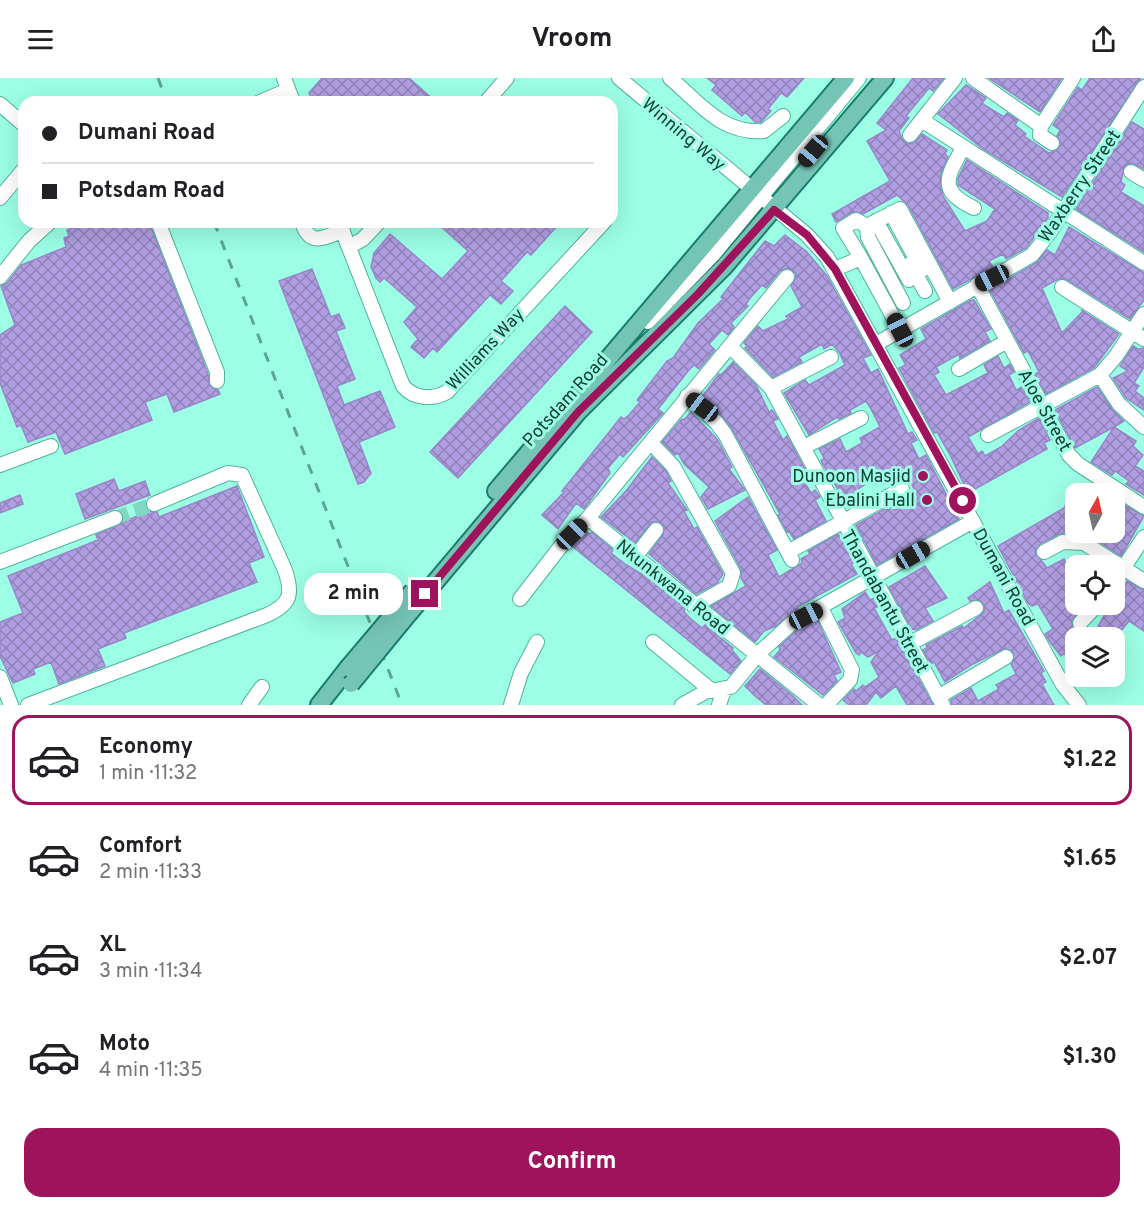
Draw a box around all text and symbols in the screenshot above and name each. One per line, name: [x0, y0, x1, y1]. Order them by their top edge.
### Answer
text: Vroom: [531, 22, 613, 56]
icon: menu: [24, 23, 57, 56]
icon: share: [1087, 23, 1120, 56]
street label: Winning Way: [636, 93, 730, 177]
text: Dumani Road: [78, 120, 215, 147]
street label: Waxberry Street: [1034, 126, 1127, 248]
car: [795, 131, 831, 171]
text: Potsdam Road: [78, 178, 225, 205]
car: [972, 262, 1012, 294]
street label: Williams Way: [442, 304, 530, 396]
car: [884, 310, 916, 350]
street label: Potsdam Road: [518, 350, 614, 452]
street label: Aloe Street: [1012, 365, 1076, 456]
car: [682, 389, 722, 425]
place label: Dunoon Masjid: [792, 466, 911, 489]
marker: Dunoon Masjid: [916, 469, 930, 483]
north arrow: [1065, 483, 1125, 543]
map controls: [1065, 483, 1125, 687]
route start: [949, 487, 976, 514]
place label: Ebalini Hall: [825, 490, 915, 513]
marker: Ebalini Hall: [920, 493, 934, 507]
car: [553, 515, 591, 553]
street label: Dumani Road: [966, 525, 1039, 631]
street label: Thandabantu Street: [835, 526, 933, 678]
street label: Nkunkwana Road: [611, 535, 734, 641]
car: [893, 538, 933, 572]
button: locate: [1065, 555, 1125, 615]
callout: 2 min: [305, 573, 404, 615]
route end: [411, 580, 438, 607]
text: 2 min: [327, 581, 380, 607]
car: [786, 600, 826, 632]
button: layers: [1065, 627, 1125, 687]
icon: car: [27, 733, 81, 787]
text: Economy: [99, 734, 193, 761]
text: $1.22: [1063, 747, 1117, 774]
text: 1 min · 11:32: [99, 761, 197, 787]
icon: car: [27, 832, 81, 886]
text: Comfort: [99, 833, 182, 860]
text: $1.65: [1063, 846, 1117, 873]
text: 2 min · 11:33: [99, 860, 202, 886]
icon: car: [27, 931, 81, 985]
text: XL: [99, 932, 126, 959]
text: $2.07: [1059, 945, 1117, 972]
text: 3 min · 11:34: [99, 959, 202, 985]
icon: car: [27, 1030, 81, 1084]
text: Moto: [99, 1031, 150, 1058]
text: $1.30: [1062, 1044, 1117, 1071]
text: 4 min · 11:35: [99, 1058, 203, 1084]
button: Confirm: [24, 1128, 1120, 1197]

